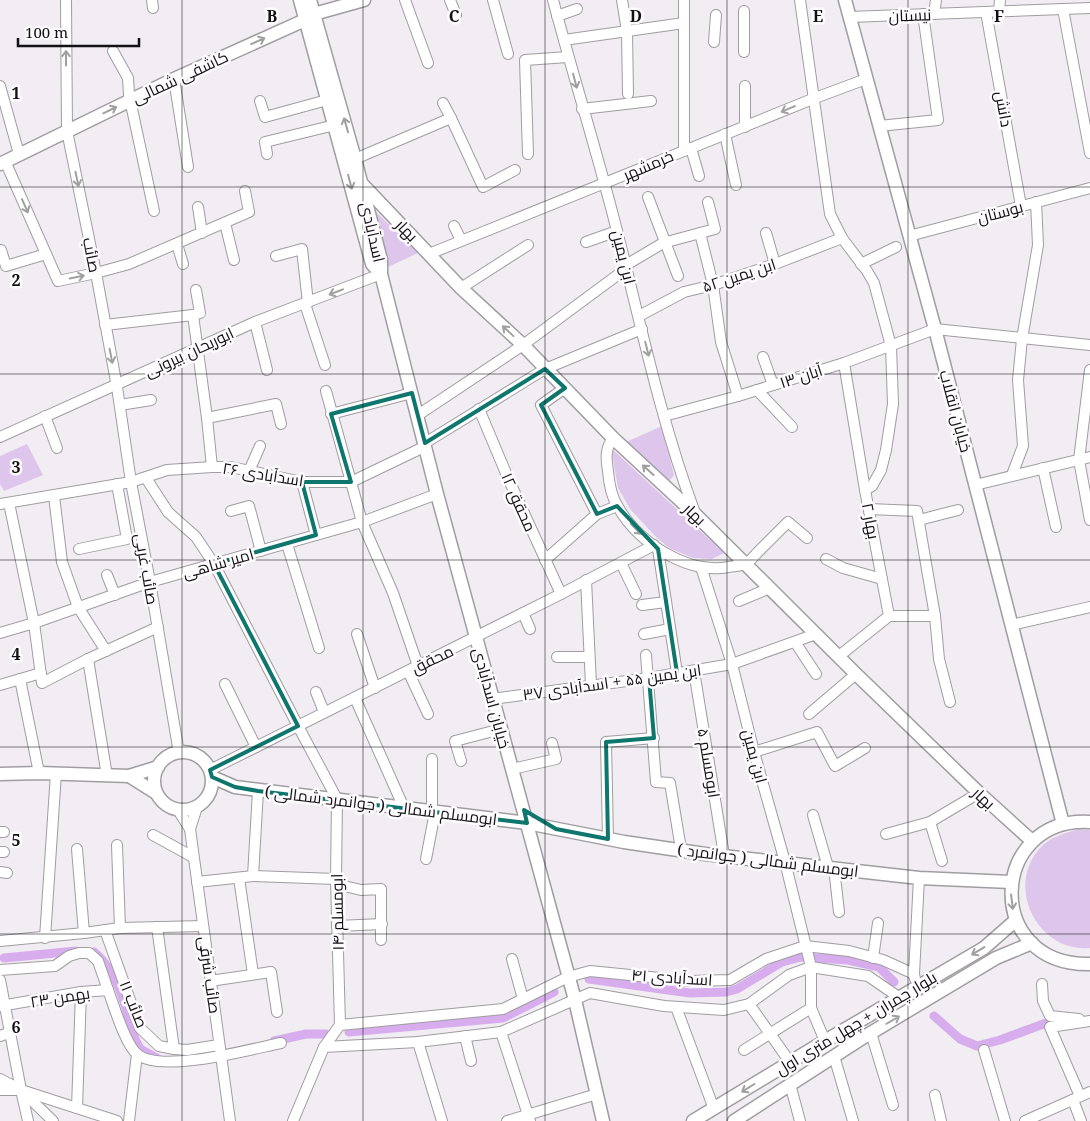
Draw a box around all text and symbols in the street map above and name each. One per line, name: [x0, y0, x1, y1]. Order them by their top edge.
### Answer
street label: نیستان: [888, 3, 932, 27]
text: B: [267, 5, 278, 27]
text: C: [449, 5, 460, 27]
text: D: [630, 5, 642, 27]
text: E: [813, 5, 823, 27]
text: F: [994, 5, 1004, 27]
scale bar: [18, 15, 139, 47]
text: 100 m: [25, 22, 68, 42]
one-way arrow: [250, 36, 265, 46]
street label: کاشفی شمالی: [128, 45, 232, 109]
one-way arrow: [61, 51, 71, 67]
one-way arrow: [570, 73, 580, 89]
text: 1: [11, 82, 21, 104]
street label: دانش: [990, 89, 1018, 129]
one-way arrow: [103, 105, 118, 115]
one-way arrow: [781, 105, 796, 114]
one-way arrow: [340, 118, 350, 134]
street label: خرمشهر: [618, 145, 677, 186]
one-way arrow: [72, 170, 82, 186]
one-way arrow: [346, 173, 355, 189]
street label: بوستان: [975, 195, 1025, 229]
one-way arrow: [20, 198, 30, 213]
street label: اسدآبادی: [355, 200, 391, 264]
street label: بهار: [390, 213, 423, 246]
street label: ابن یمین: [607, 228, 641, 286]
street label: صائب: [78, 236, 106, 274]
street label: ابن یمین ۵۲: [699, 253, 779, 297]
text: 2: [11, 269, 21, 291]
one-way arrow: [69, 272, 85, 281]
one-way arrow: [329, 288, 344, 297]
street label: ابوریحان بیرونی: [141, 322, 237, 382]
one-way arrow: [501, 325, 514, 337]
one-way arrow: [643, 341, 652, 357]
one-way arrow: [106, 347, 116, 363]
street label: ۱۳ آبان: [777, 359, 826, 393]
street label: خیابان انقلاب: [934, 367, 978, 455]
text: 3: [11, 456, 21, 478]
street label: اسدآبادی ۲۶: [221, 457, 305, 491]
one-way arrow: [641, 464, 654, 476]
street label: محقق ۱۲: [496, 469, 542, 535]
street label: بهار: [678, 497, 711, 530]
street label: بهار ۲: [857, 501, 885, 541]
one-way arrow: [630, 523, 642, 535]
street label: صائب غربی: [130, 532, 164, 606]
street label: امیر شاهی: [180, 542, 256, 584]
street label: محقق: [407, 639, 457, 679]
text: 4: [11, 643, 21, 665]
street label: خیابان اسدآبادی: [468, 645, 516, 751]
street label: ابن یمین ۵۵ + اسدآبادی ۳۷: [521, 659, 703, 705]
street label: ابومسلم ۵: [692, 727, 725, 800]
street label: ابن یمین: [737, 727, 773, 785]
street label: ابومسلم شمالی ( جوانمرد شمالی ): [264, 780, 498, 831]
street label: بهار: [967, 781, 1000, 814]
text: 5: [11, 829, 21, 851]
street label: ابومسلم شمالی ( جوانمرد ): [676, 838, 860, 883]
street label: ابومسلم ۱۴: [325, 873, 350, 951]
one-way arrow: [1007, 893, 1017, 909]
street label: صائب شرقی: [194, 935, 226, 1015]
one-way arrow: [972, 947, 986, 957]
street label: اسدآبادی ۴۱: [631, 963, 713, 991]
street label: بلوار چمران + چهل متری اول: [771, 966, 941, 1081]
street label: صائب ۱۱: [115, 977, 153, 1031]
street label: بهمن ۲۳: [29, 981, 91, 1013]
one-way arrow: [886, 1015, 900, 1025]
text: 6: [11, 1016, 21, 1038]
one-way arrow: [742, 1083, 756, 1093]

